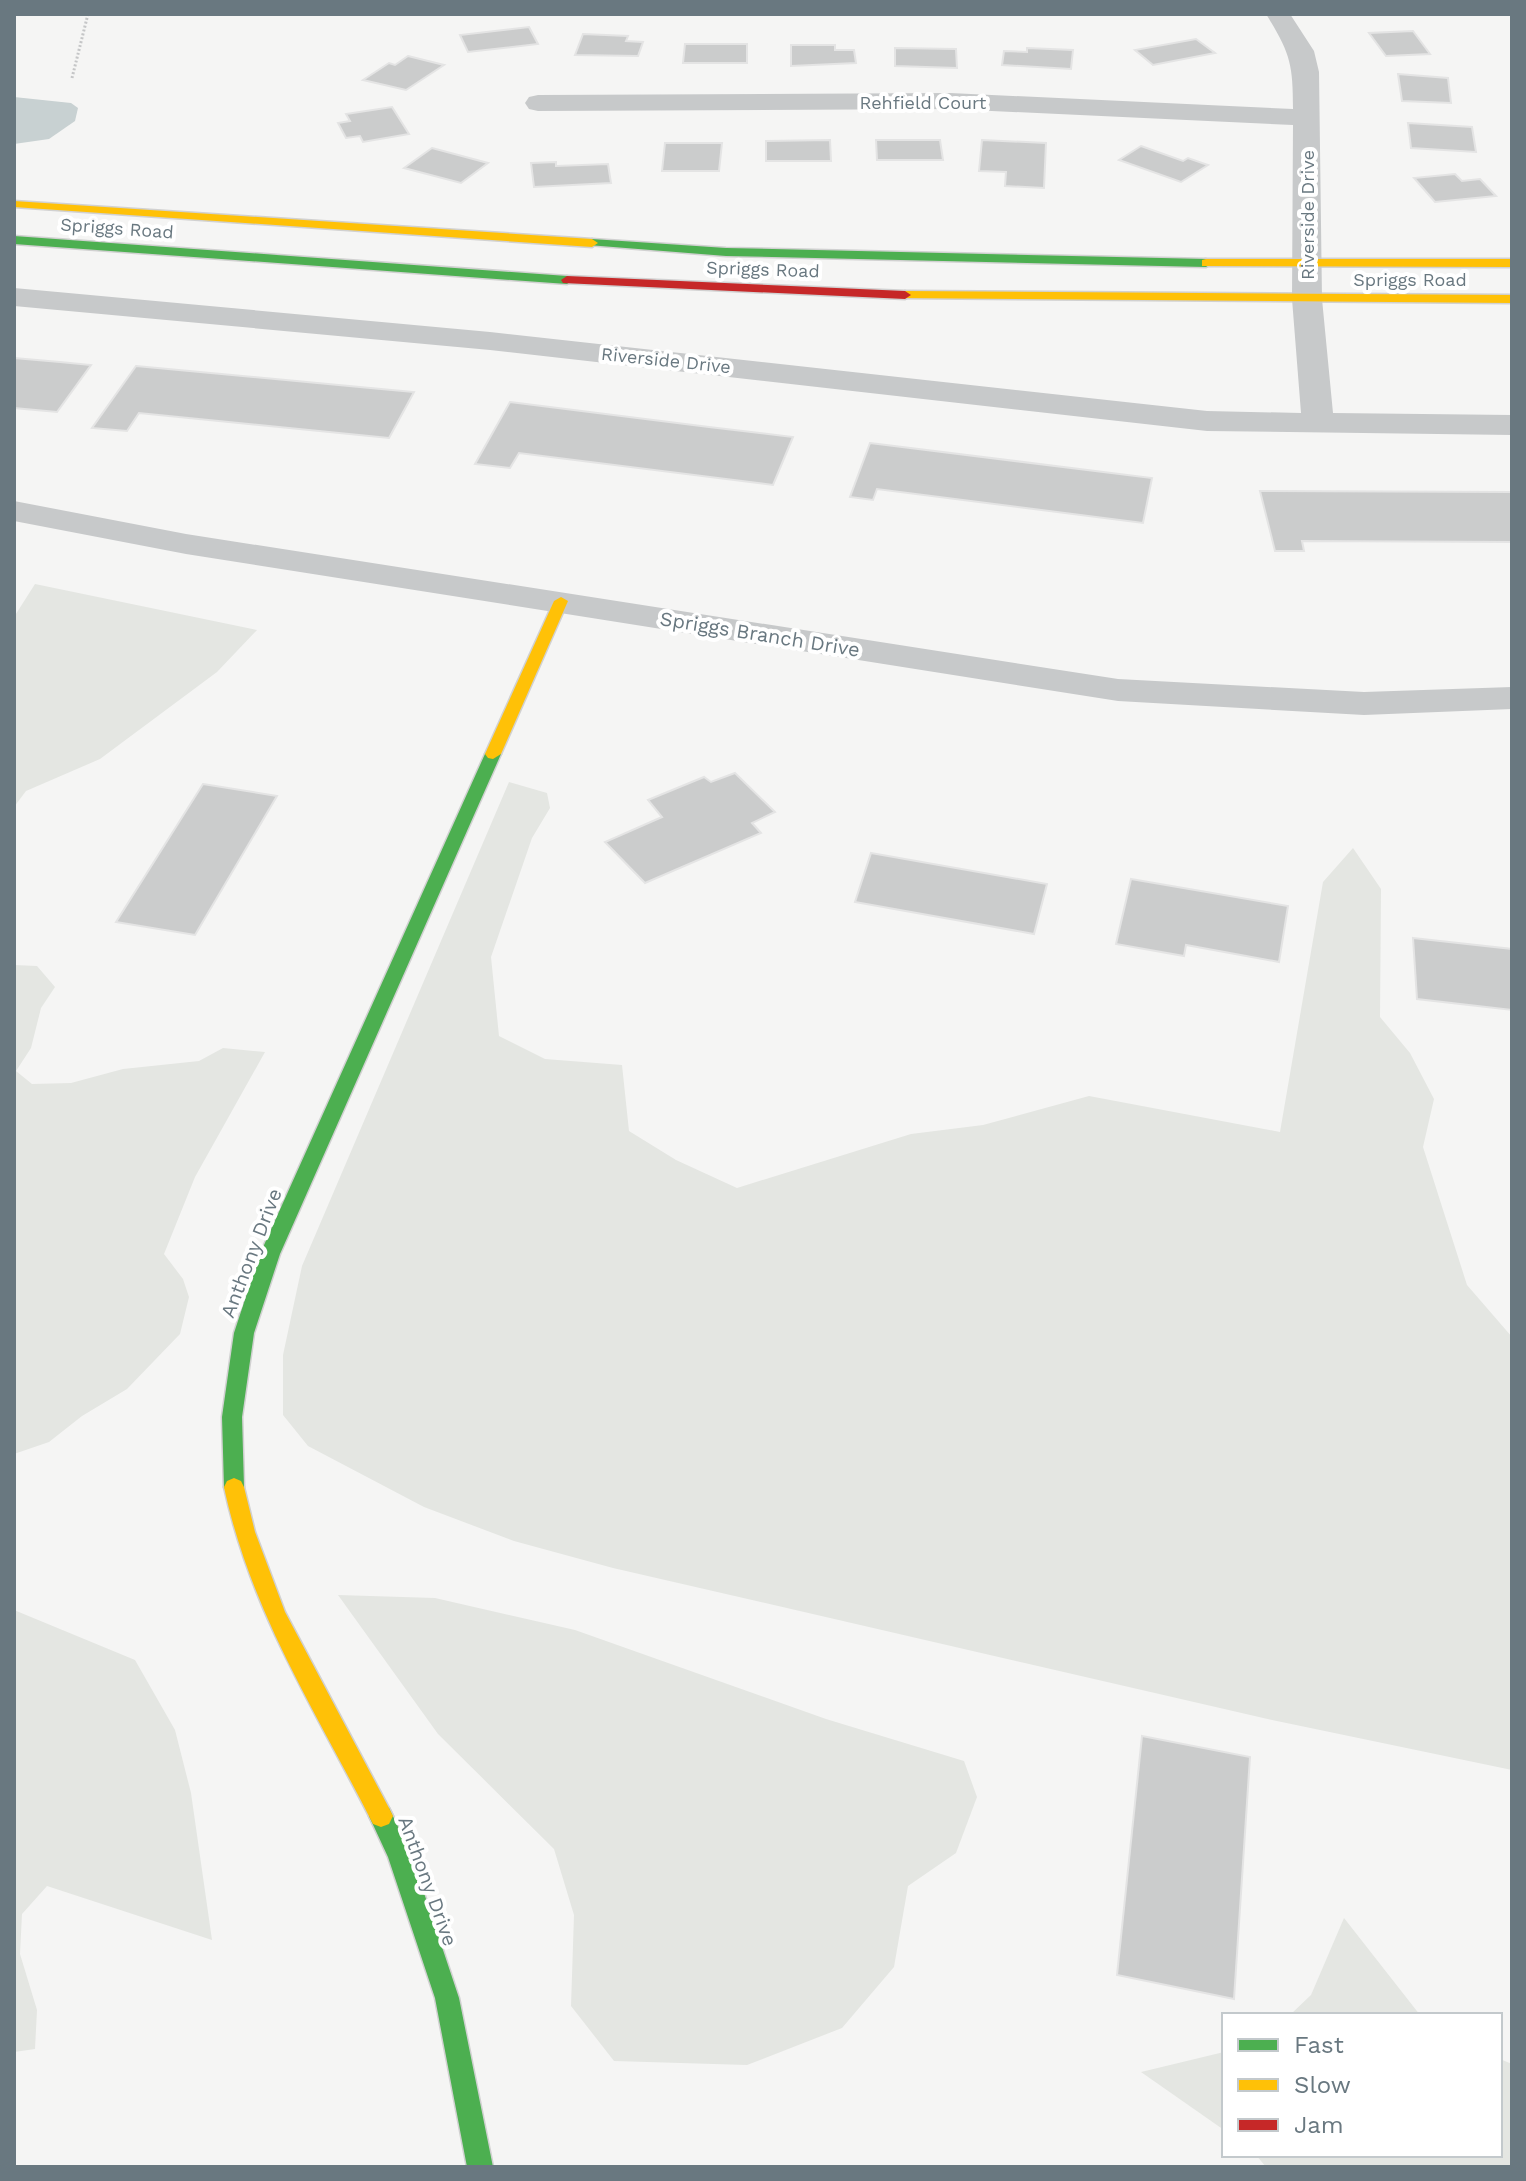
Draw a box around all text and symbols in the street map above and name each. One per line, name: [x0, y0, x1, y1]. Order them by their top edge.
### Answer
street label: Rehfield Court: [860, 92, 987, 113]
street label: Riverside Drive: [1297, 150, 1318, 280]
street label: Spriggs Road: [60, 214, 174, 242]
street label: Spriggs Road: [706, 257, 820, 281]
street label: Spriggs Road: [1353, 269, 1467, 290]
street label: Riverside Drive: [600, 343, 732, 377]
street label: Spriggs Branch Drive: [658, 606, 862, 662]
street label: Anthony Drive: [215, 1185, 287, 1321]
street label: Anthony Drive: [393, 1813, 463, 1949]
legend: [1222, 2013, 1502, 2157]
text: Fast: [1294, 2031, 1344, 2059]
text: Slow: [1294, 2071, 1351, 2099]
text: Jam: [1294, 2111, 1344, 2139]

